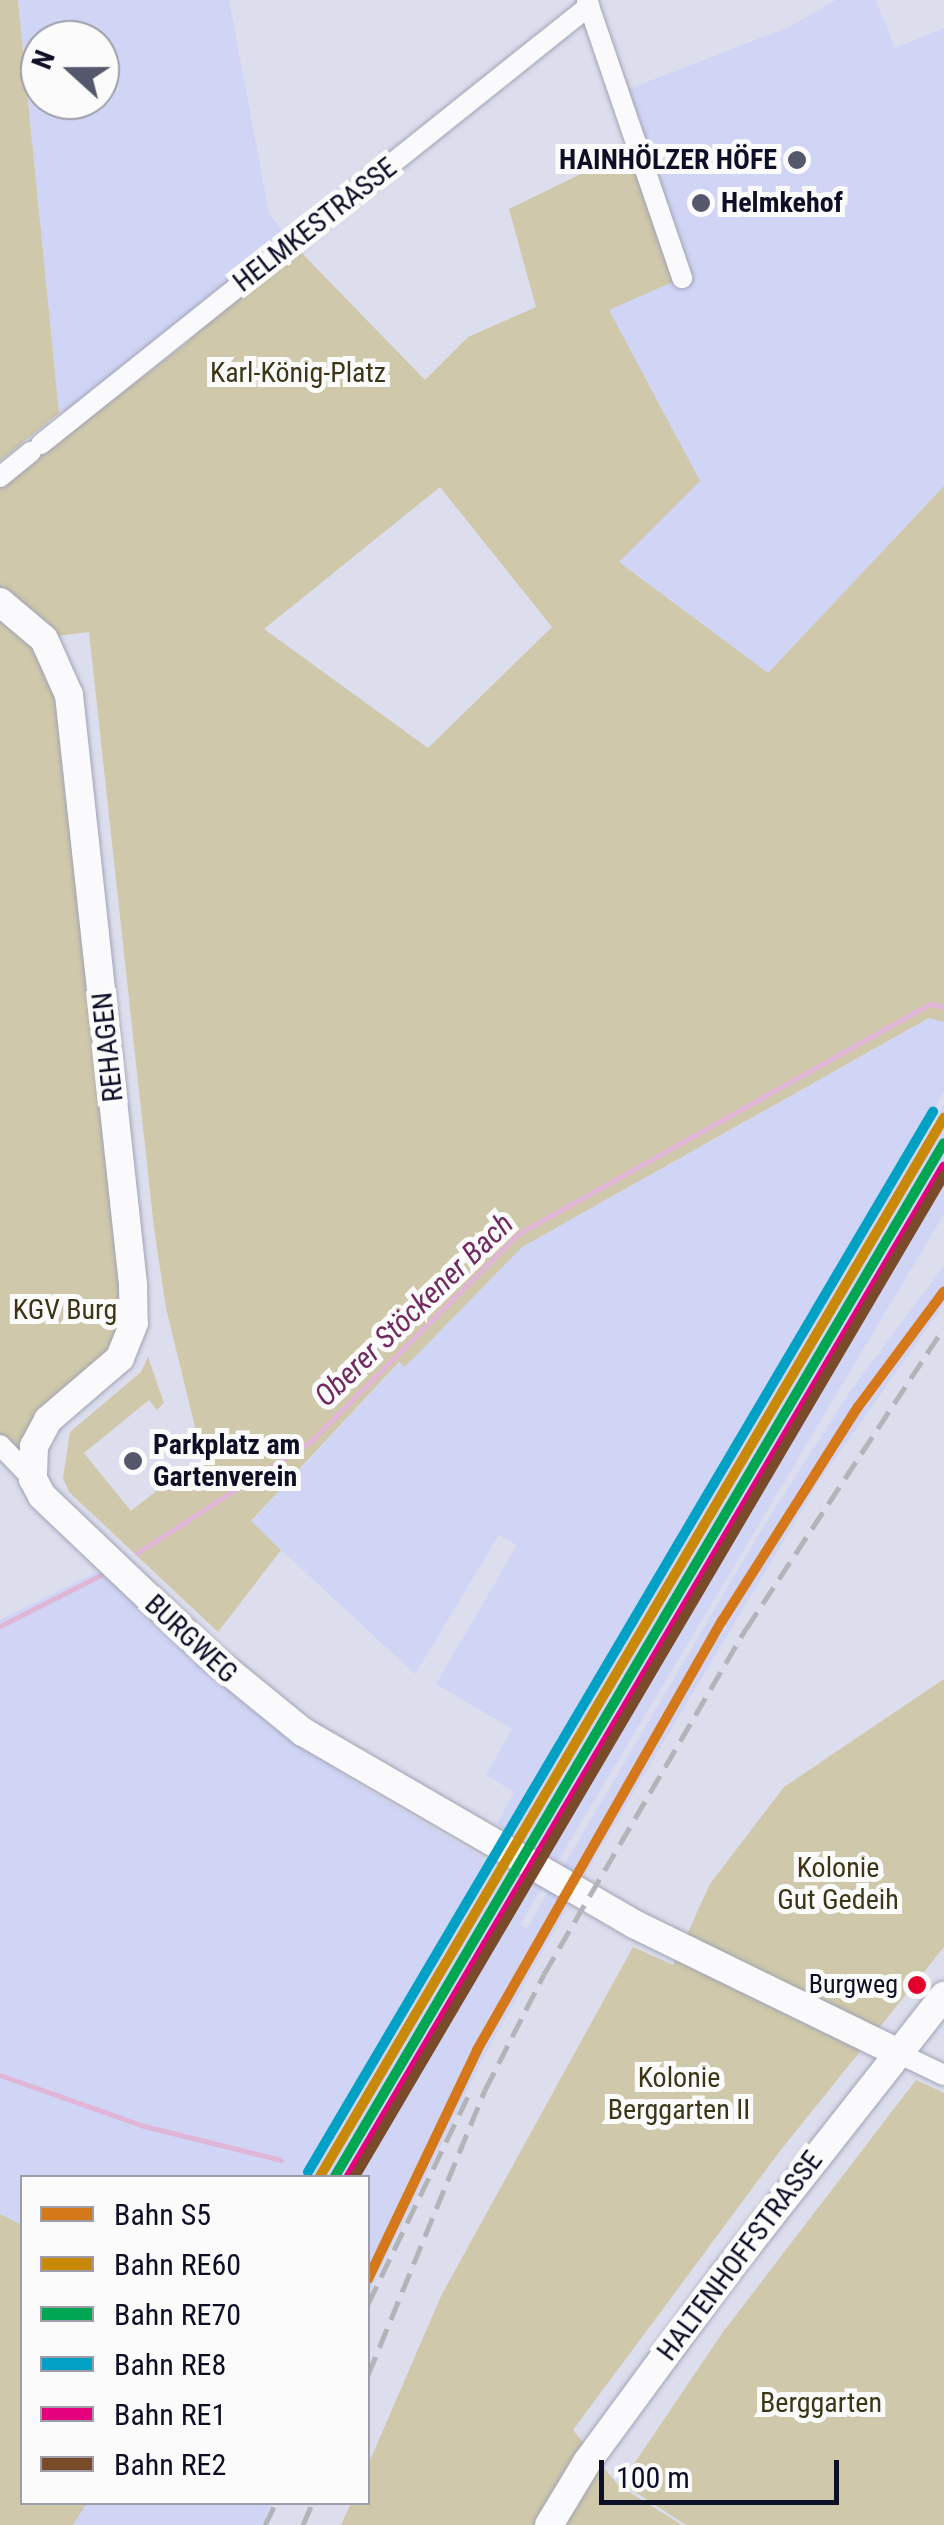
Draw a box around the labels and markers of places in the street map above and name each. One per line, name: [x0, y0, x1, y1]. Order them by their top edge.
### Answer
place label: HAINHÖLZER HÖFE: [559, 143, 777, 177]
marker: HAINHÖLZER HÖFE: [786, 149, 808, 171]
place label: Helmkehof: [721, 186, 843, 220]
marker: Helmkehof: [690, 192, 712, 214]
place label: Parkplatz am Gartenverein: [153, 1428, 300, 1494]
marker: Parkplatz am Gartenverein: [122, 1450, 144, 1472]
place label: Burgweg: [809, 1969, 898, 2001]
marker: Burgweg: [907, 1975, 927, 1995]

